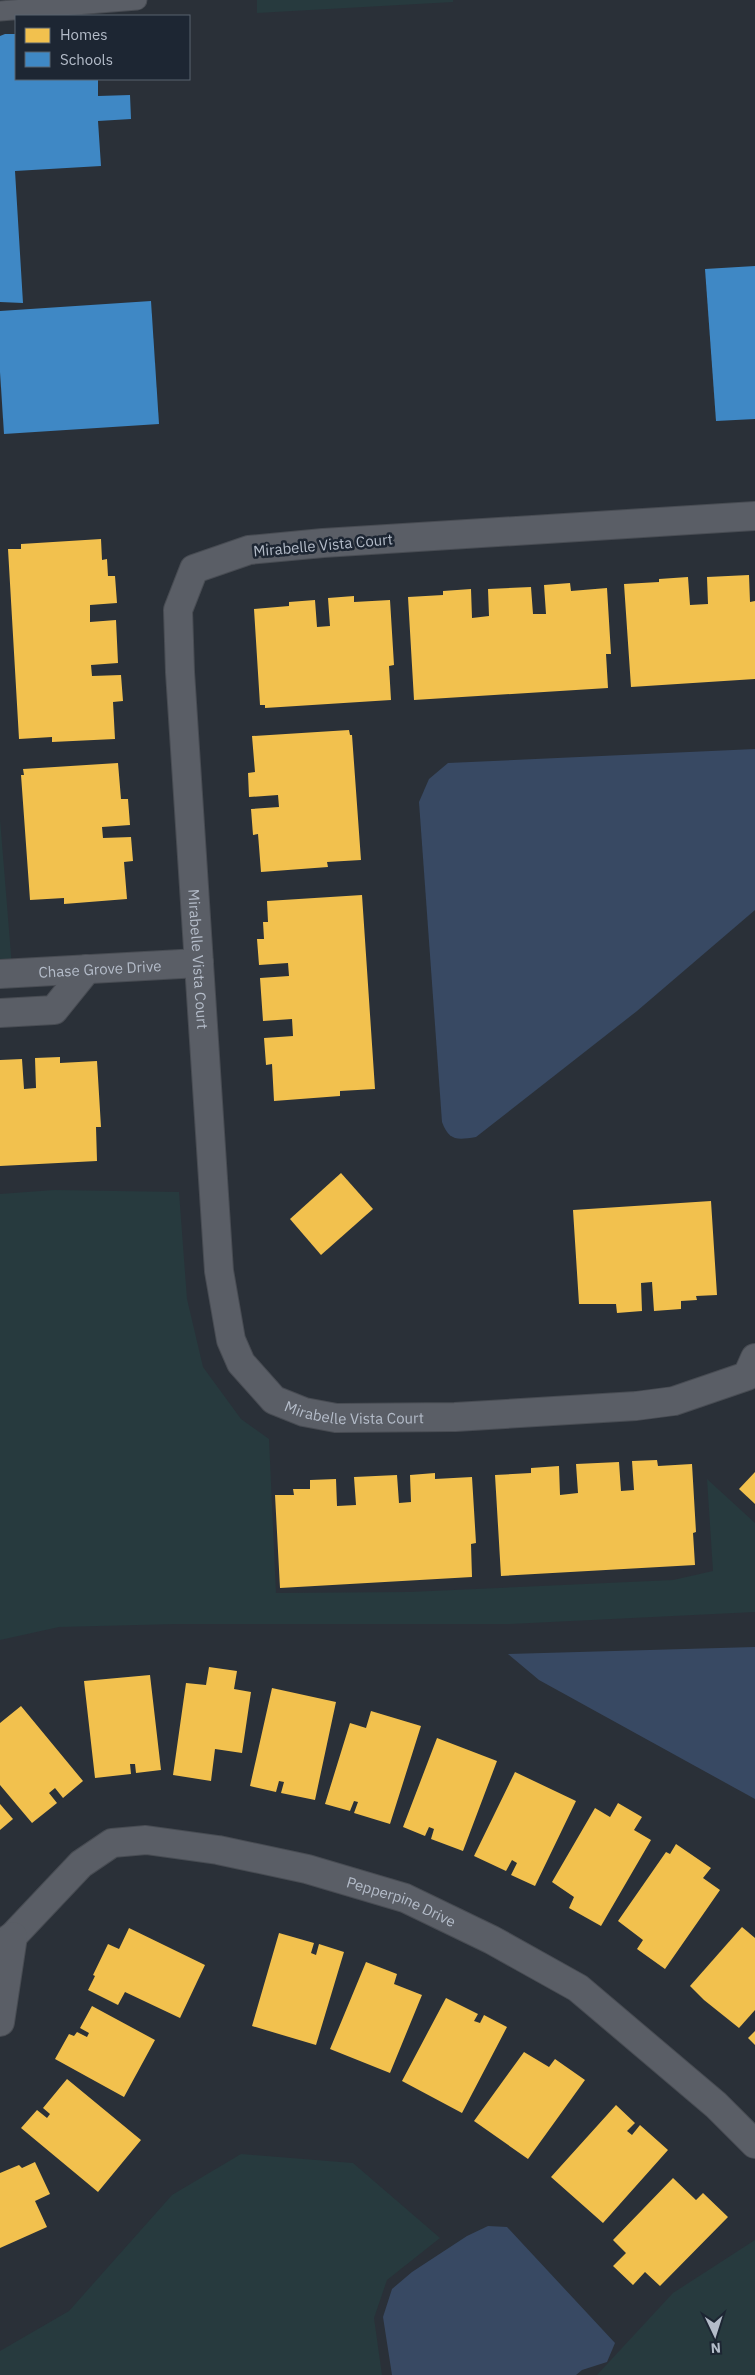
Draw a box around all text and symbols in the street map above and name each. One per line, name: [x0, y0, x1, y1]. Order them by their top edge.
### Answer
legend: [15, 15, 190, 80]
text: Homes: [60, 25, 108, 44]
text: Schools: [60, 50, 113, 69]
street label: Mirabelle Vista Court: [252, 529, 394, 561]
street label: Mirabelle Vista Court: [185, 888, 213, 1030]
street label: Chase Grove Drive: [38, 956, 162, 981]
street label: Mirabelle Vista Court: [282, 1396, 424, 1428]
street label: Pepperpine Drive: [345, 1872, 459, 1931]
north arrow: [690, 2310, 740, 2360]
text: N: [710, 2339, 722, 2357]

